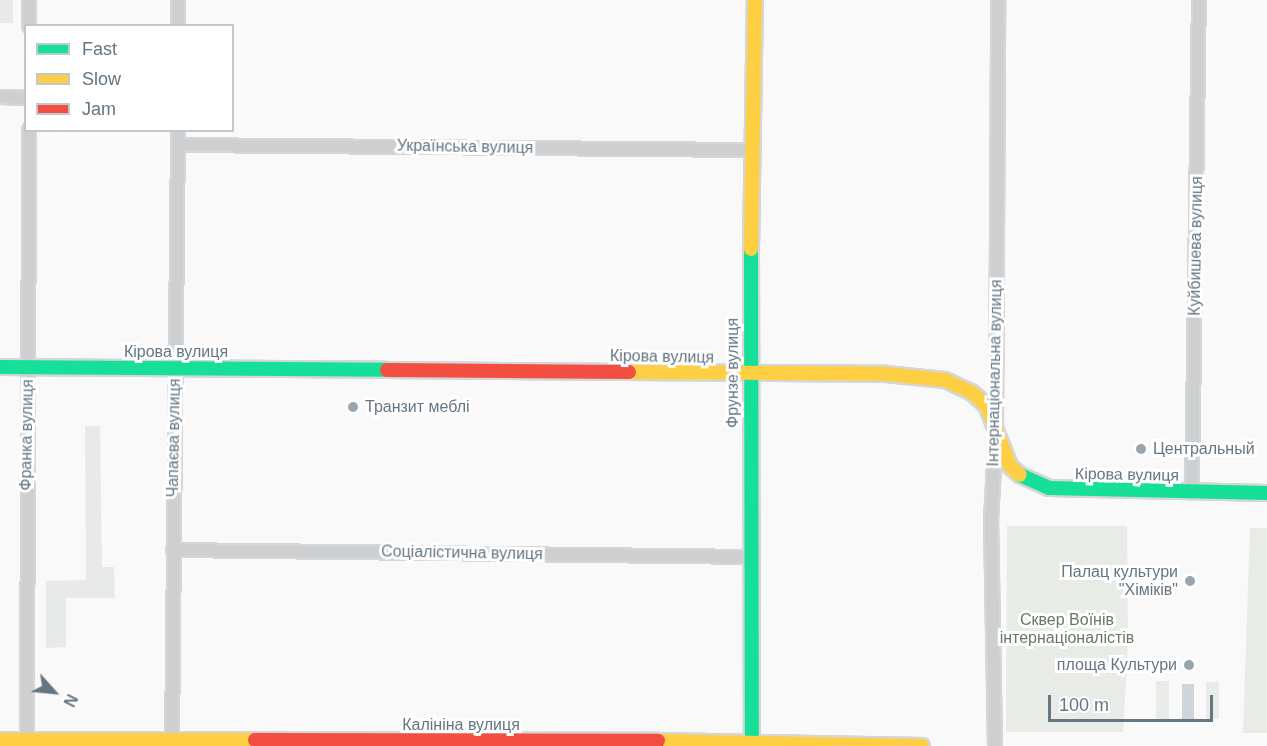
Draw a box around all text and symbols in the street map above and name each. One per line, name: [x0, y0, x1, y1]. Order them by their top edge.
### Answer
legend: [24, 24, 234, 132]
text: Fast: [82, 39, 117, 59]
text: Slow: [82, 69, 121, 89]
text: Jam: [82, 99, 116, 119]
street label: Українська вулиця: [397, 136, 533, 158]
street label: Куйбишева вулиця: [1185, 176, 1207, 316]
street label: Інтернаціональна вулиця: [984, 279, 1006, 467]
street label: Фрунзе вулиця: [723, 318, 743, 428]
street label: Кірова вулиця: [124, 342, 228, 362]
street label: Кірова вулиця: [610, 346, 714, 368]
street label: Чапаєва вулиця: [163, 378, 185, 498]
street label: Франка вулиця: [16, 379, 38, 491]
place label: Транзит меблі: [365, 397, 470, 417]
marker: Транзит меблі: [346, 400, 360, 414]
place label: Центральный: [1153, 439, 1255, 459]
marker: Центральный: [1134, 442, 1148, 456]
street label: Кірова вулиця: [1075, 464, 1179, 486]
street label: Соціалістична вулиця: [381, 542, 543, 564]
place label: Палац культури "Хіміків": [1061, 562, 1178, 600]
marker: Палац культури "Хіміків": [1183, 574, 1197, 588]
park label: Сквер Воїнів інтернаціоналістів: [1000, 610, 1134, 648]
place label: площа Культури: [1057, 655, 1177, 675]
marker: площа Культури: [1182, 658, 1196, 672]
north arrow: [24, 662, 84, 722]
scale bar: [1051, 683, 1216, 721]
text: N: [60, 691, 81, 709]
text: 100 m: [1059, 695, 1109, 715]
street label: Калініна вулиця: [402, 715, 520, 735]

